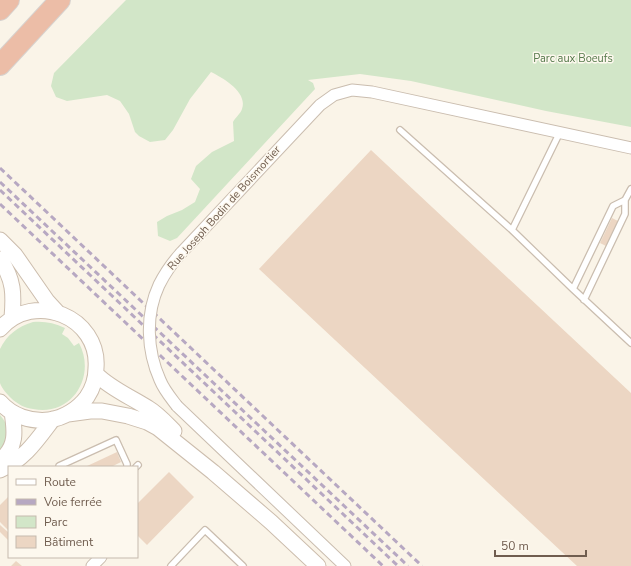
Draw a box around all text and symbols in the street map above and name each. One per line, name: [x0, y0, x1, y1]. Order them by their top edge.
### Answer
park label: Parc aux Boeufs: [533, 51, 613, 66]
street label: Rue Joseph Bodin de Boismortier: [164, 143, 284, 273]
legend: [8, 466, 138, 558]
text: Route: [44, 474, 76, 490]
text: Voie ferrée: [43, 494, 102, 510]
text: Parc: [44, 514, 68, 530]
scale bar: [495, 532, 586, 558]
text: Bâtiment: [44, 534, 94, 550]
text: 50 m: [501, 538, 529, 554]

